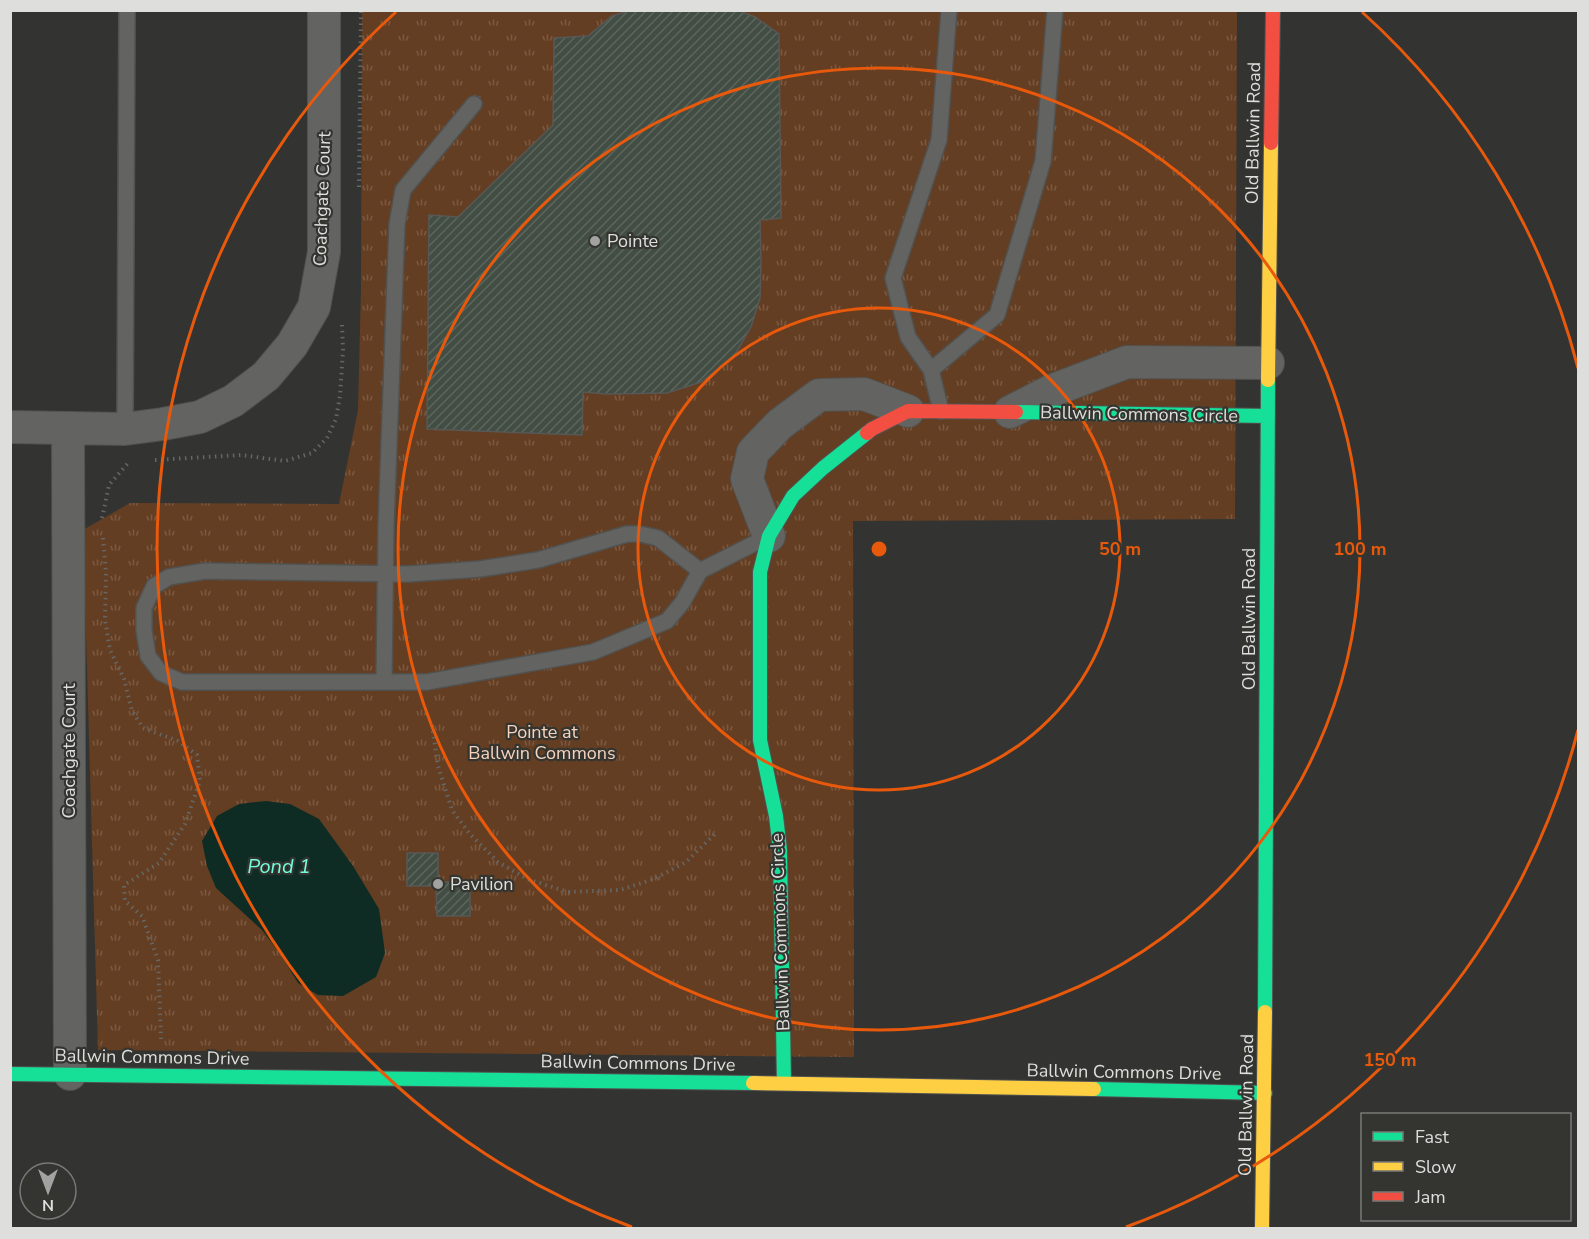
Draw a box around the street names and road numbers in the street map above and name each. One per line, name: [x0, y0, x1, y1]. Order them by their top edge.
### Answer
street label: Old Ballwin Road: [1240, 62, 1266, 204]
street label: Coachgate Court: [308, 130, 336, 267]
street label: Ballwin Commons Circle: [1040, 400, 1238, 428]
street label: Old Ballwin Road: [1237, 548, 1261, 690]
street label: Coachgate Court: [57, 683, 81, 818]
street label: Ballwin Commons Circle: [765, 833, 795, 1031]
street label: Old Ballwin Road: [1233, 1034, 1259, 1176]
street label: Ballwin Commons Drive: [54, 1043, 250, 1071]
street label: Ballwin Commons Drive: [540, 1049, 736, 1077]
street label: Ballwin Commons Drive: [1026, 1058, 1222, 1086]

